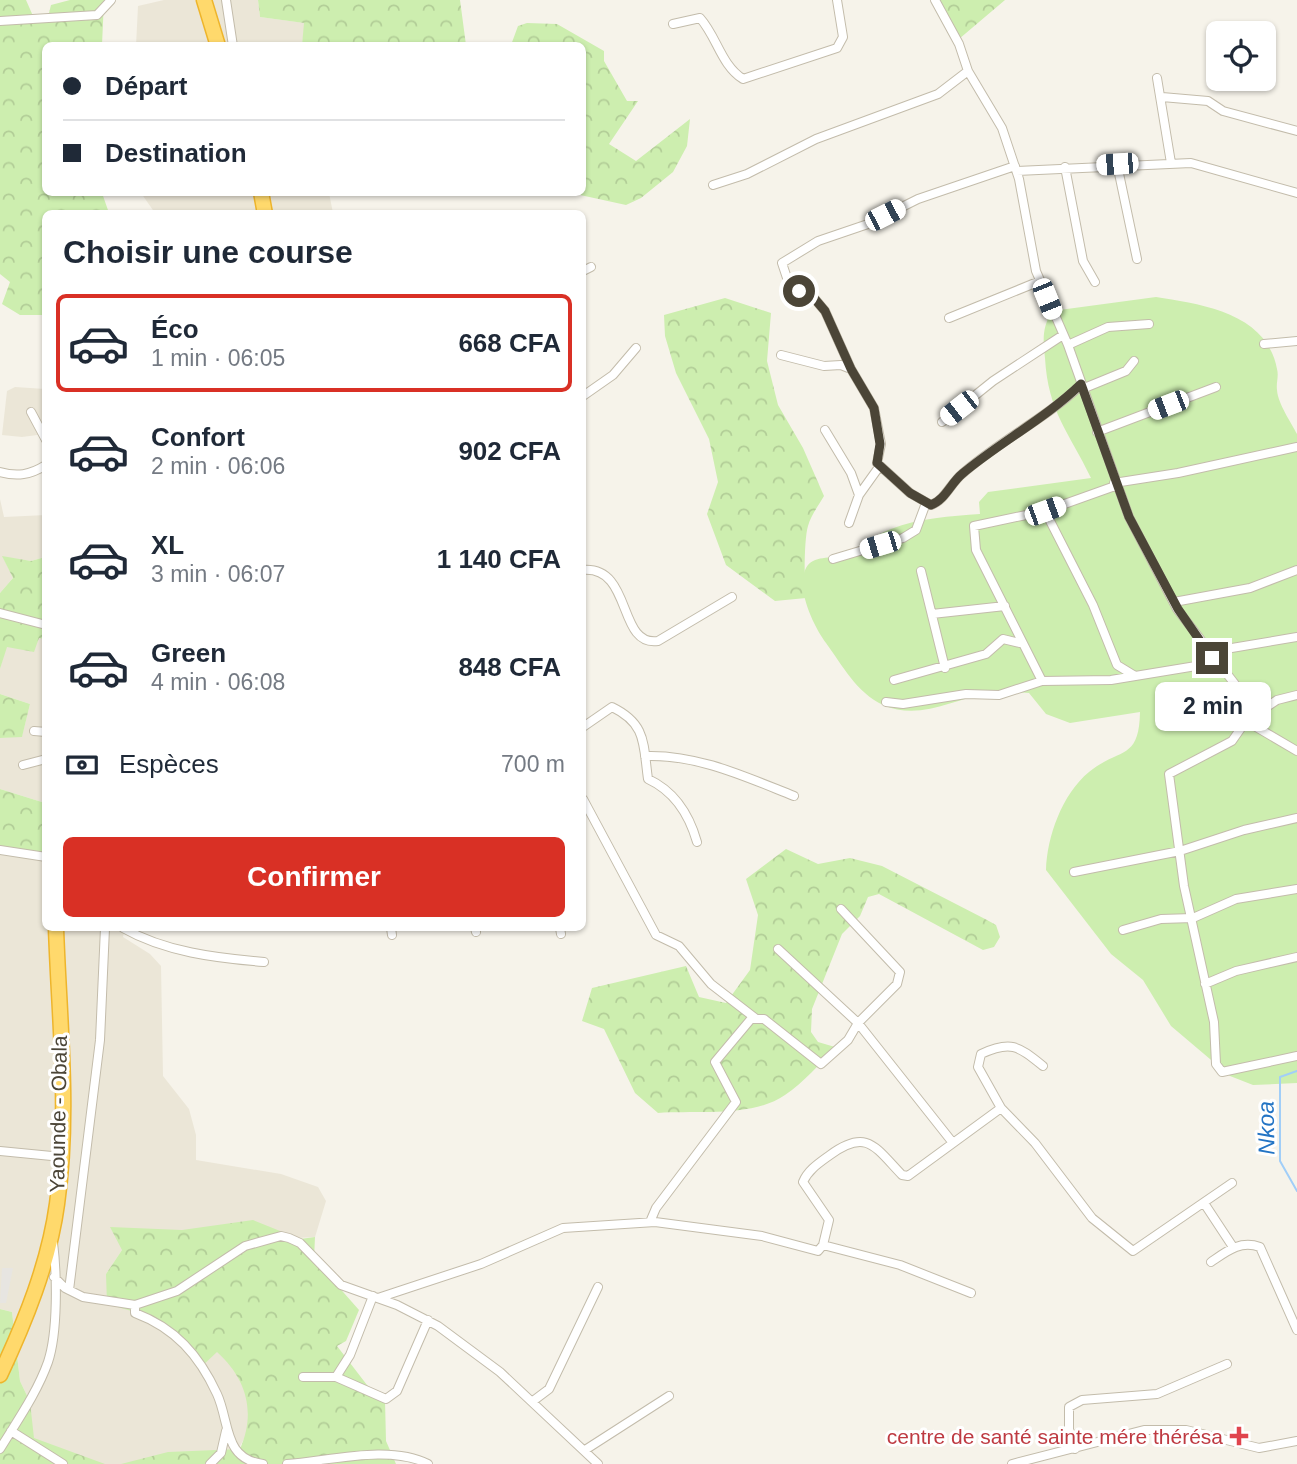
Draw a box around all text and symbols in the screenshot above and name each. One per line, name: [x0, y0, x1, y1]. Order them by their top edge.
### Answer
map controls: [1206, 21, 1276, 91]
button: locate: [1206, 21, 1276, 91]
text: Départ: [105, 71, 187, 101]
text: Destination: [105, 138, 247, 168]
car: [1096, 152, 1139, 176]
car: [862, 196, 909, 234]
text: Choisir une course: [63, 234, 353, 270]
route start: [783, 275, 815, 307]
car: [1030, 276, 1065, 322]
icon: car: [67, 312, 130, 375]
text: Éco: [151, 314, 199, 344]
text: 668 CFA: [458, 328, 561, 358]
text: 1 min · 06:05: [151, 345, 285, 371]
car: [936, 387, 983, 429]
car: [1145, 388, 1192, 422]
icon: car: [67, 420, 130, 483]
text: Confort: [151, 422, 245, 452]
text: 902 CFA: [458, 436, 561, 466]
text: 2 min · 06:06: [151, 453, 285, 479]
car: [1022, 494, 1069, 528]
icon: car: [67, 528, 130, 591]
car: [857, 529, 904, 561]
text: XL: [151, 530, 184, 560]
text: 1 140 CFA: [437, 544, 561, 574]
text: 3 min · 06:07: [151, 561, 285, 587]
icon: car: [67, 636, 130, 699]
text: Green: [151, 638, 226, 668]
route end: [1196, 642, 1228, 674]
text: 848 CFA: [458, 652, 561, 682]
text: 4 min · 06:08: [151, 669, 285, 695]
callout: 2 min: [1154, 682, 1270, 732]
text: 2 min: [1183, 693, 1243, 719]
icon: cash: [63, 746, 101, 784]
text: Espèces: [119, 749, 219, 779]
text: 700 m: [501, 751, 565, 777]
button: Confirmer: [63, 837, 565, 917]
street label: Yaounde - Obala: [45, 1035, 71, 1193]
water label: Nkoa: [1253, 1101, 1279, 1155]
place label: centre de santé sainte mére thérésa: [887, 1425, 1223, 1448]
marker: centre de santé sainte mére thérésa: [1229, 1426, 1249, 1446]

